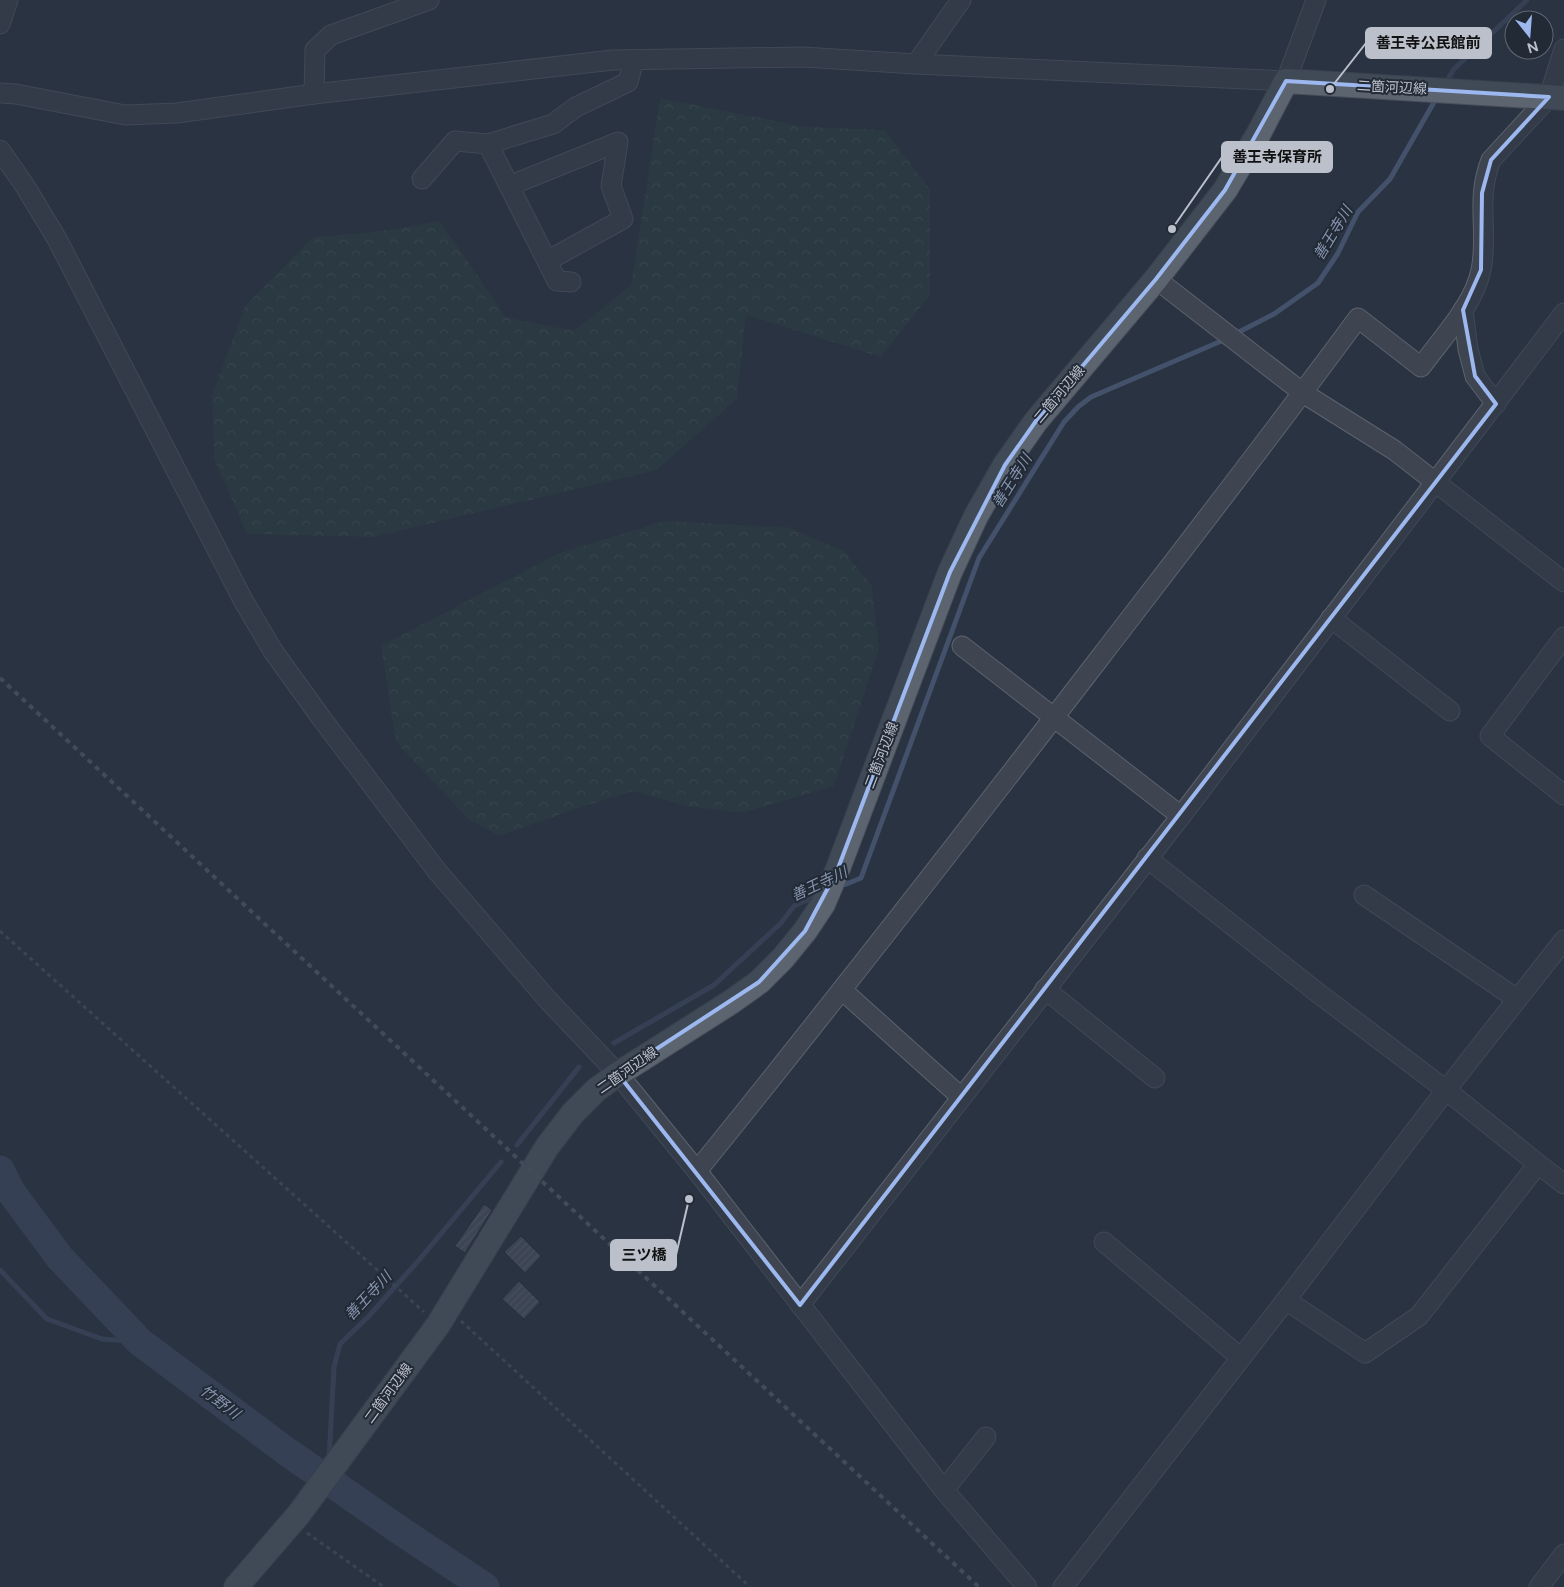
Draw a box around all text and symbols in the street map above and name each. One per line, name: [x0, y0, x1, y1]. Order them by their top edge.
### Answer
north arrow: [1504, 10, 1554, 60]
callout: 善王寺公民館前: [1366, 28, 1491, 58]
text: 善王寺公民館前: [1375, 34, 1481, 52]
text: N: [1525, 37, 1540, 57]
street label: 二箇河辺線: [1357, 77, 1427, 98]
callout: 善王寺保育所: [1222, 142, 1332, 172]
text: 善王寺保育所: [1232, 148, 1322, 166]
water label: 善王寺川: [1310, 201, 1357, 263]
street label: 二箇河辺線: [1030, 362, 1088, 427]
water label: 善王寺川: [988, 449, 1037, 511]
street label: 二箇河辺線: [861, 719, 902, 791]
water label: 善王寺川: [788, 862, 852, 905]
street label: 二箇河辺線: [594, 1043, 661, 1097]
callout: 三ツ橋: [611, 1240, 676, 1270]
text: 三ツ橋: [621, 1246, 667, 1264]
water label: 善王寺川: [341, 1266, 396, 1324]
street label: 二箇河辺線: [361, 1360, 416, 1427]
water label: 竹野川: [197, 1381, 245, 1424]

